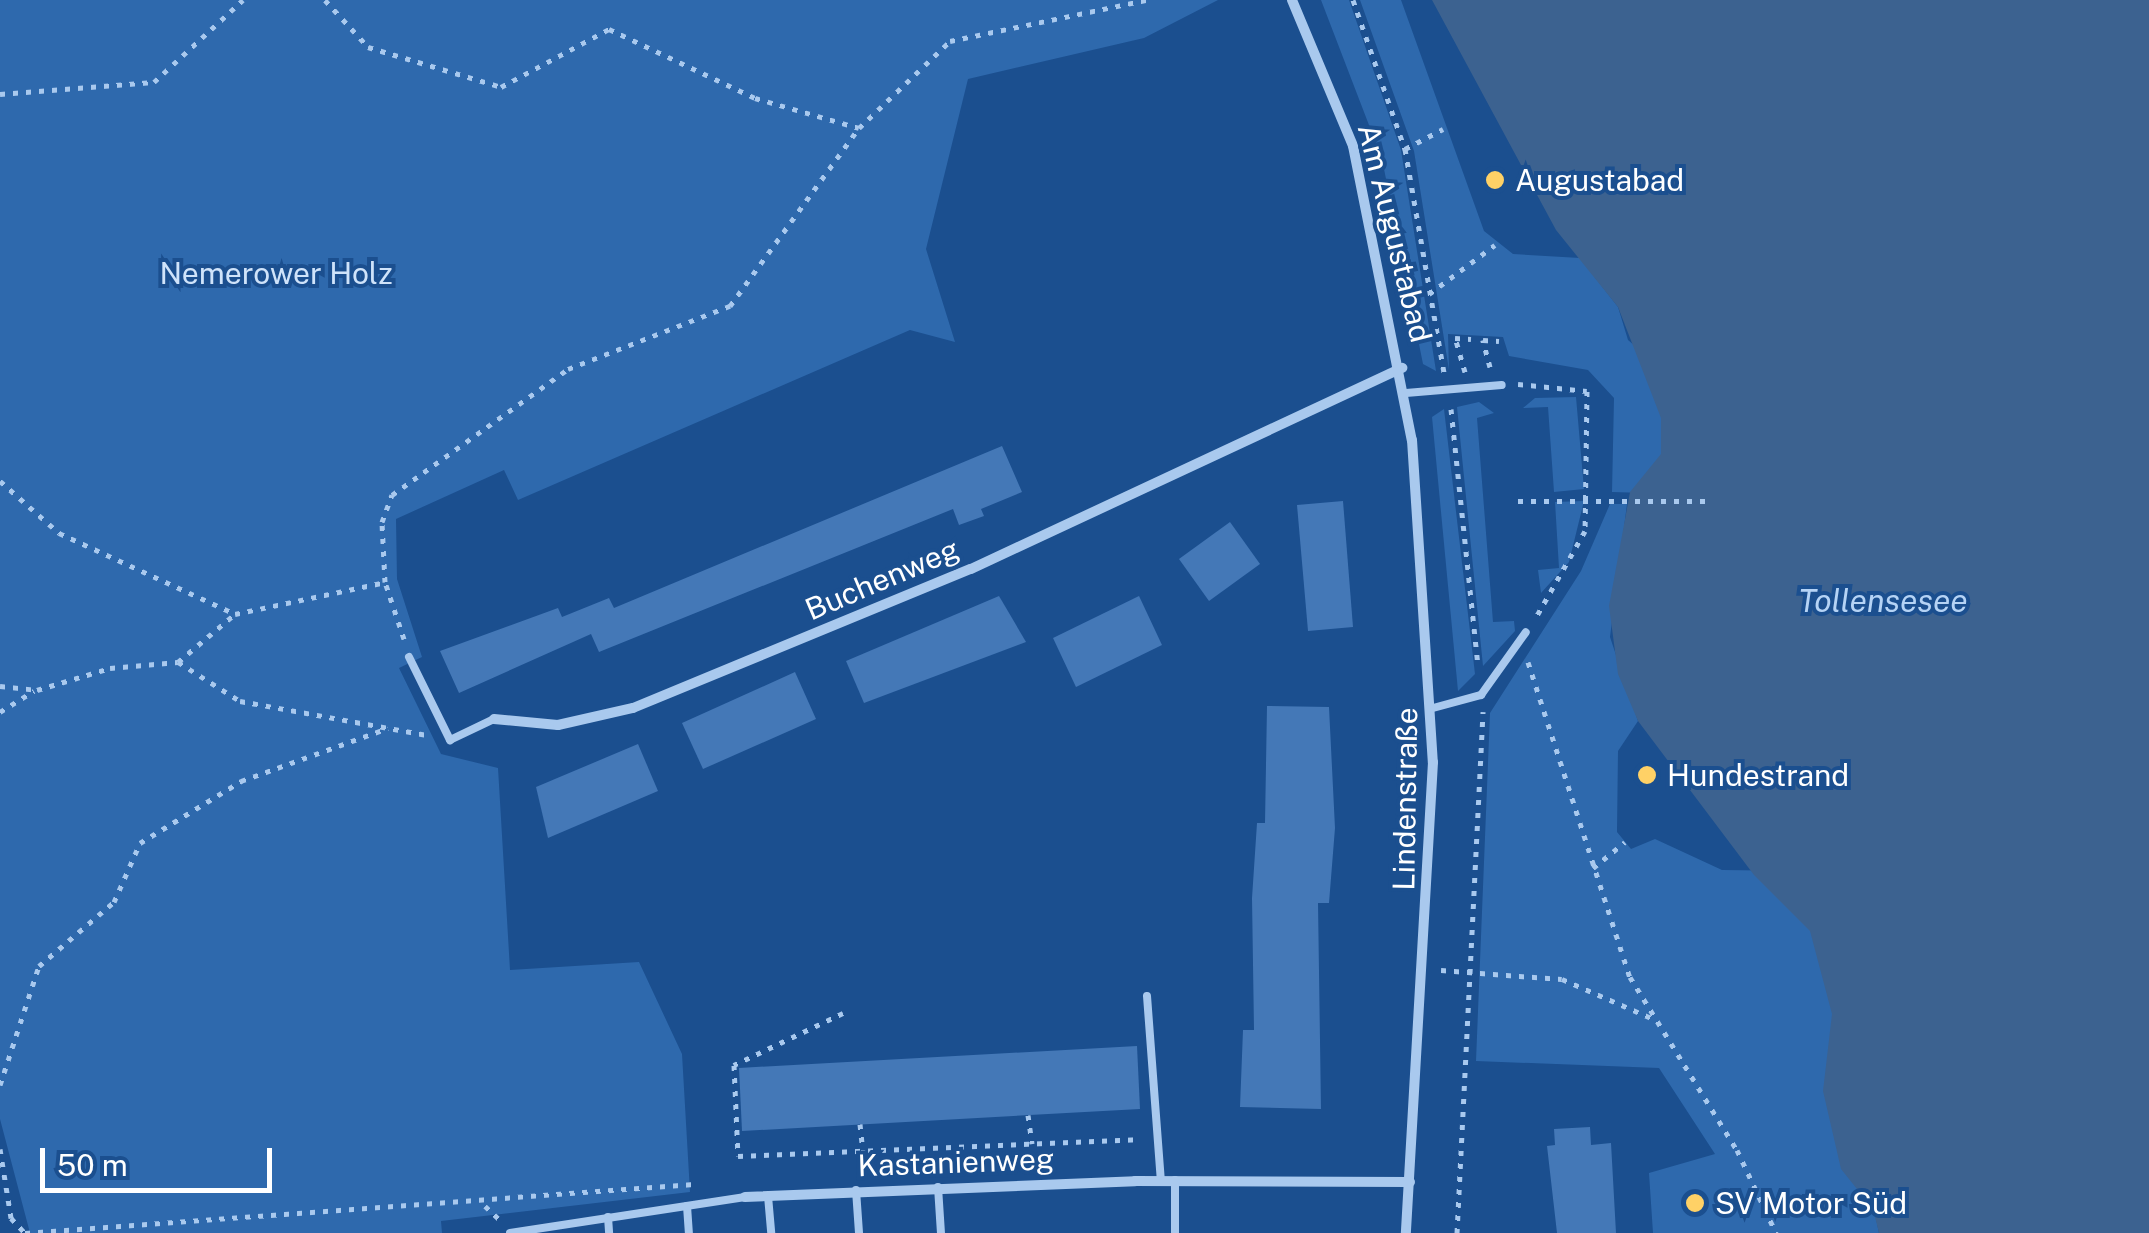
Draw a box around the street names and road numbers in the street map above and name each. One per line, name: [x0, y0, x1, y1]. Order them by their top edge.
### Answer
street label: Am Augustabad: [1350, 120, 1440, 346]
street label: Buchenweg: [800, 531, 964, 627]
street label: Lindenstraße: [1385, 707, 1425, 891]
street label: Kastanienweg: [857, 1141, 1055, 1183]

